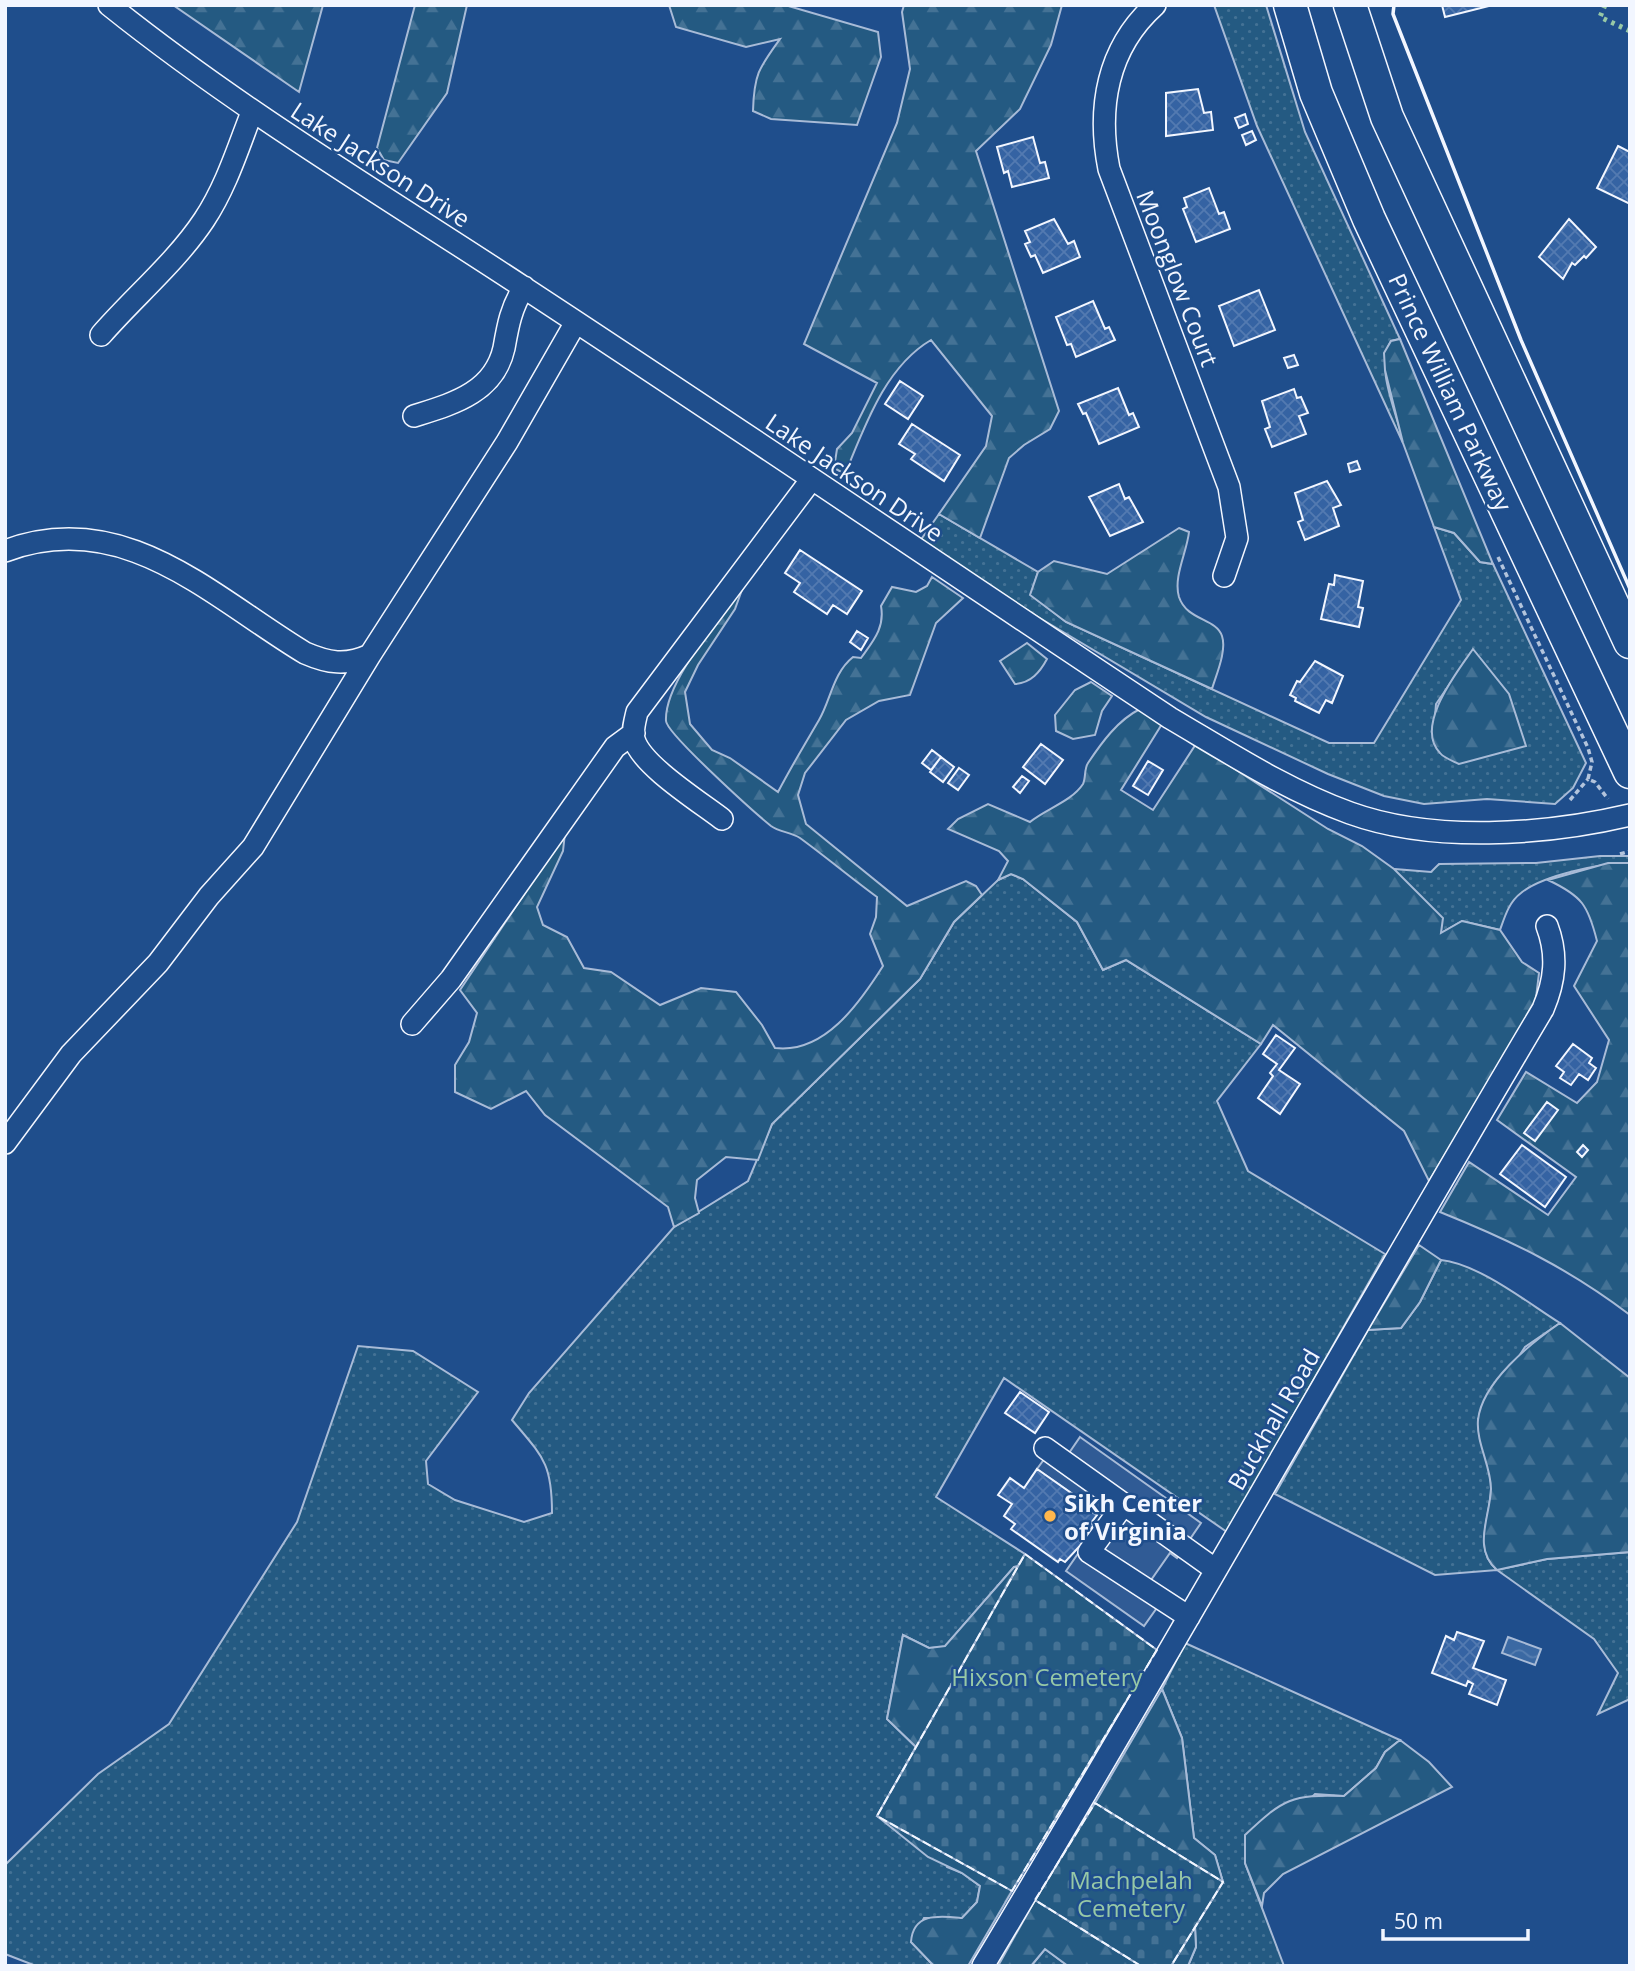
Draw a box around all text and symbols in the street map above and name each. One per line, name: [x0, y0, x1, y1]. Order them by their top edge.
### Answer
street label: Lake Jackson Drive: [285, 94, 477, 234]
street label: Moonglow Court: [1129, 185, 1227, 371]
street label: Prince William Parkway: [1381, 268, 1521, 517]
street label: Lake Jackson Drive: [760, 405, 950, 549]
street label: Buckhall Road: [1219, 1342, 1327, 1496]
place label: Sikh Center of Virginia: [1064, 1486, 1202, 1547]
marker: Sikh Center of Virginia: [1042, 1508, 1058, 1524]
park label: Hixson Cemetery: [951, 1660, 1144, 1693]
park label: Machpelah Cemetery: [1069, 1863, 1193, 1924]
scale bar: [1383, 1898, 1528, 1942]
text: 50 m: [1394, 1907, 1443, 1935]

